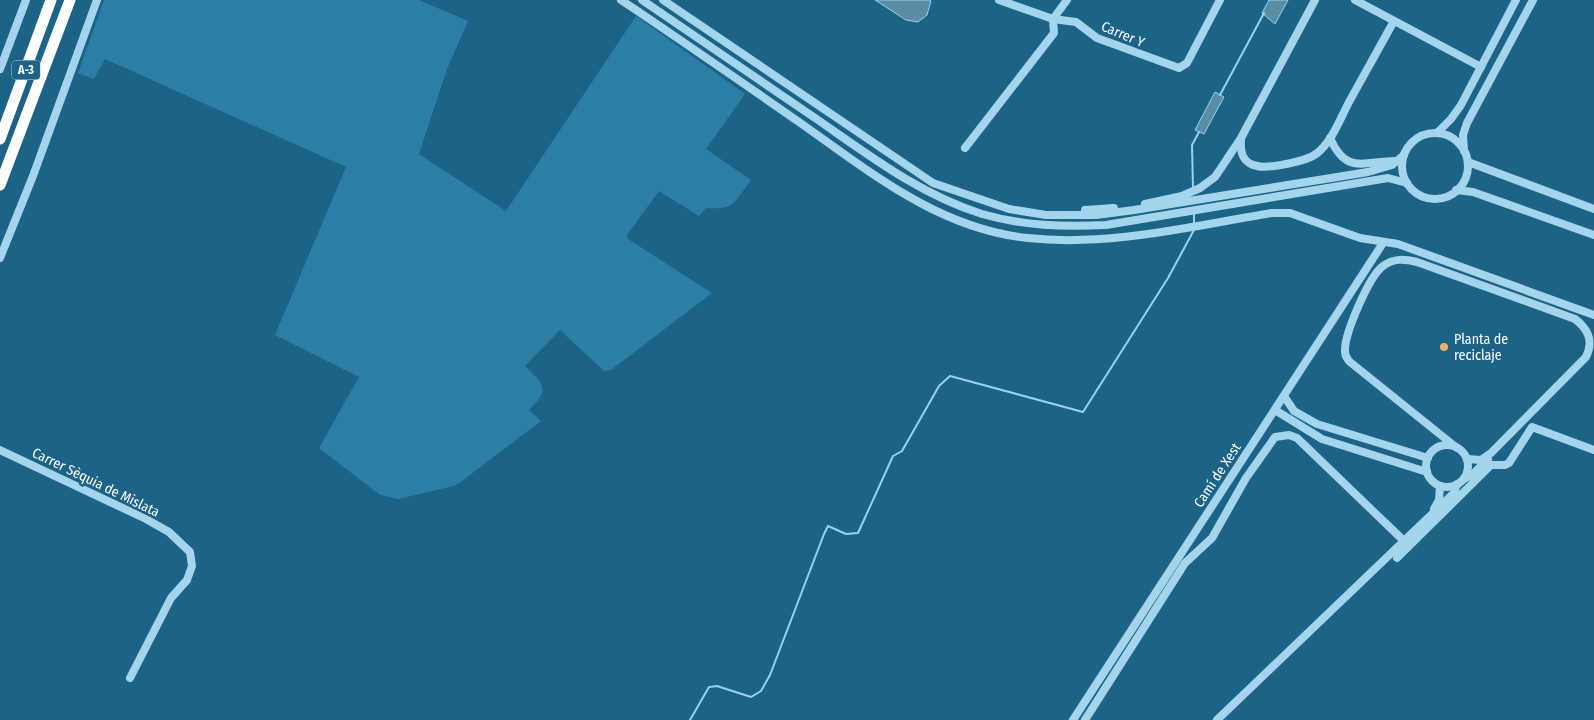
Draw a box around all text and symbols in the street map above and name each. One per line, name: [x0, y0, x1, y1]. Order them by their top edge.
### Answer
street label: Carrer Y: [1099, 18, 1147, 51]
road number: A-3: [12, 60, 40, 80]
place label: Planta de reciclaje: [1454, 331, 1508, 364]
marker: Planta de reciclaje: [1438, 341, 1450, 353]
street label: Camí de Xest: [1190, 440, 1245, 511]
street label: Carrer Sèquia de Mislata: [29, 444, 162, 521]

